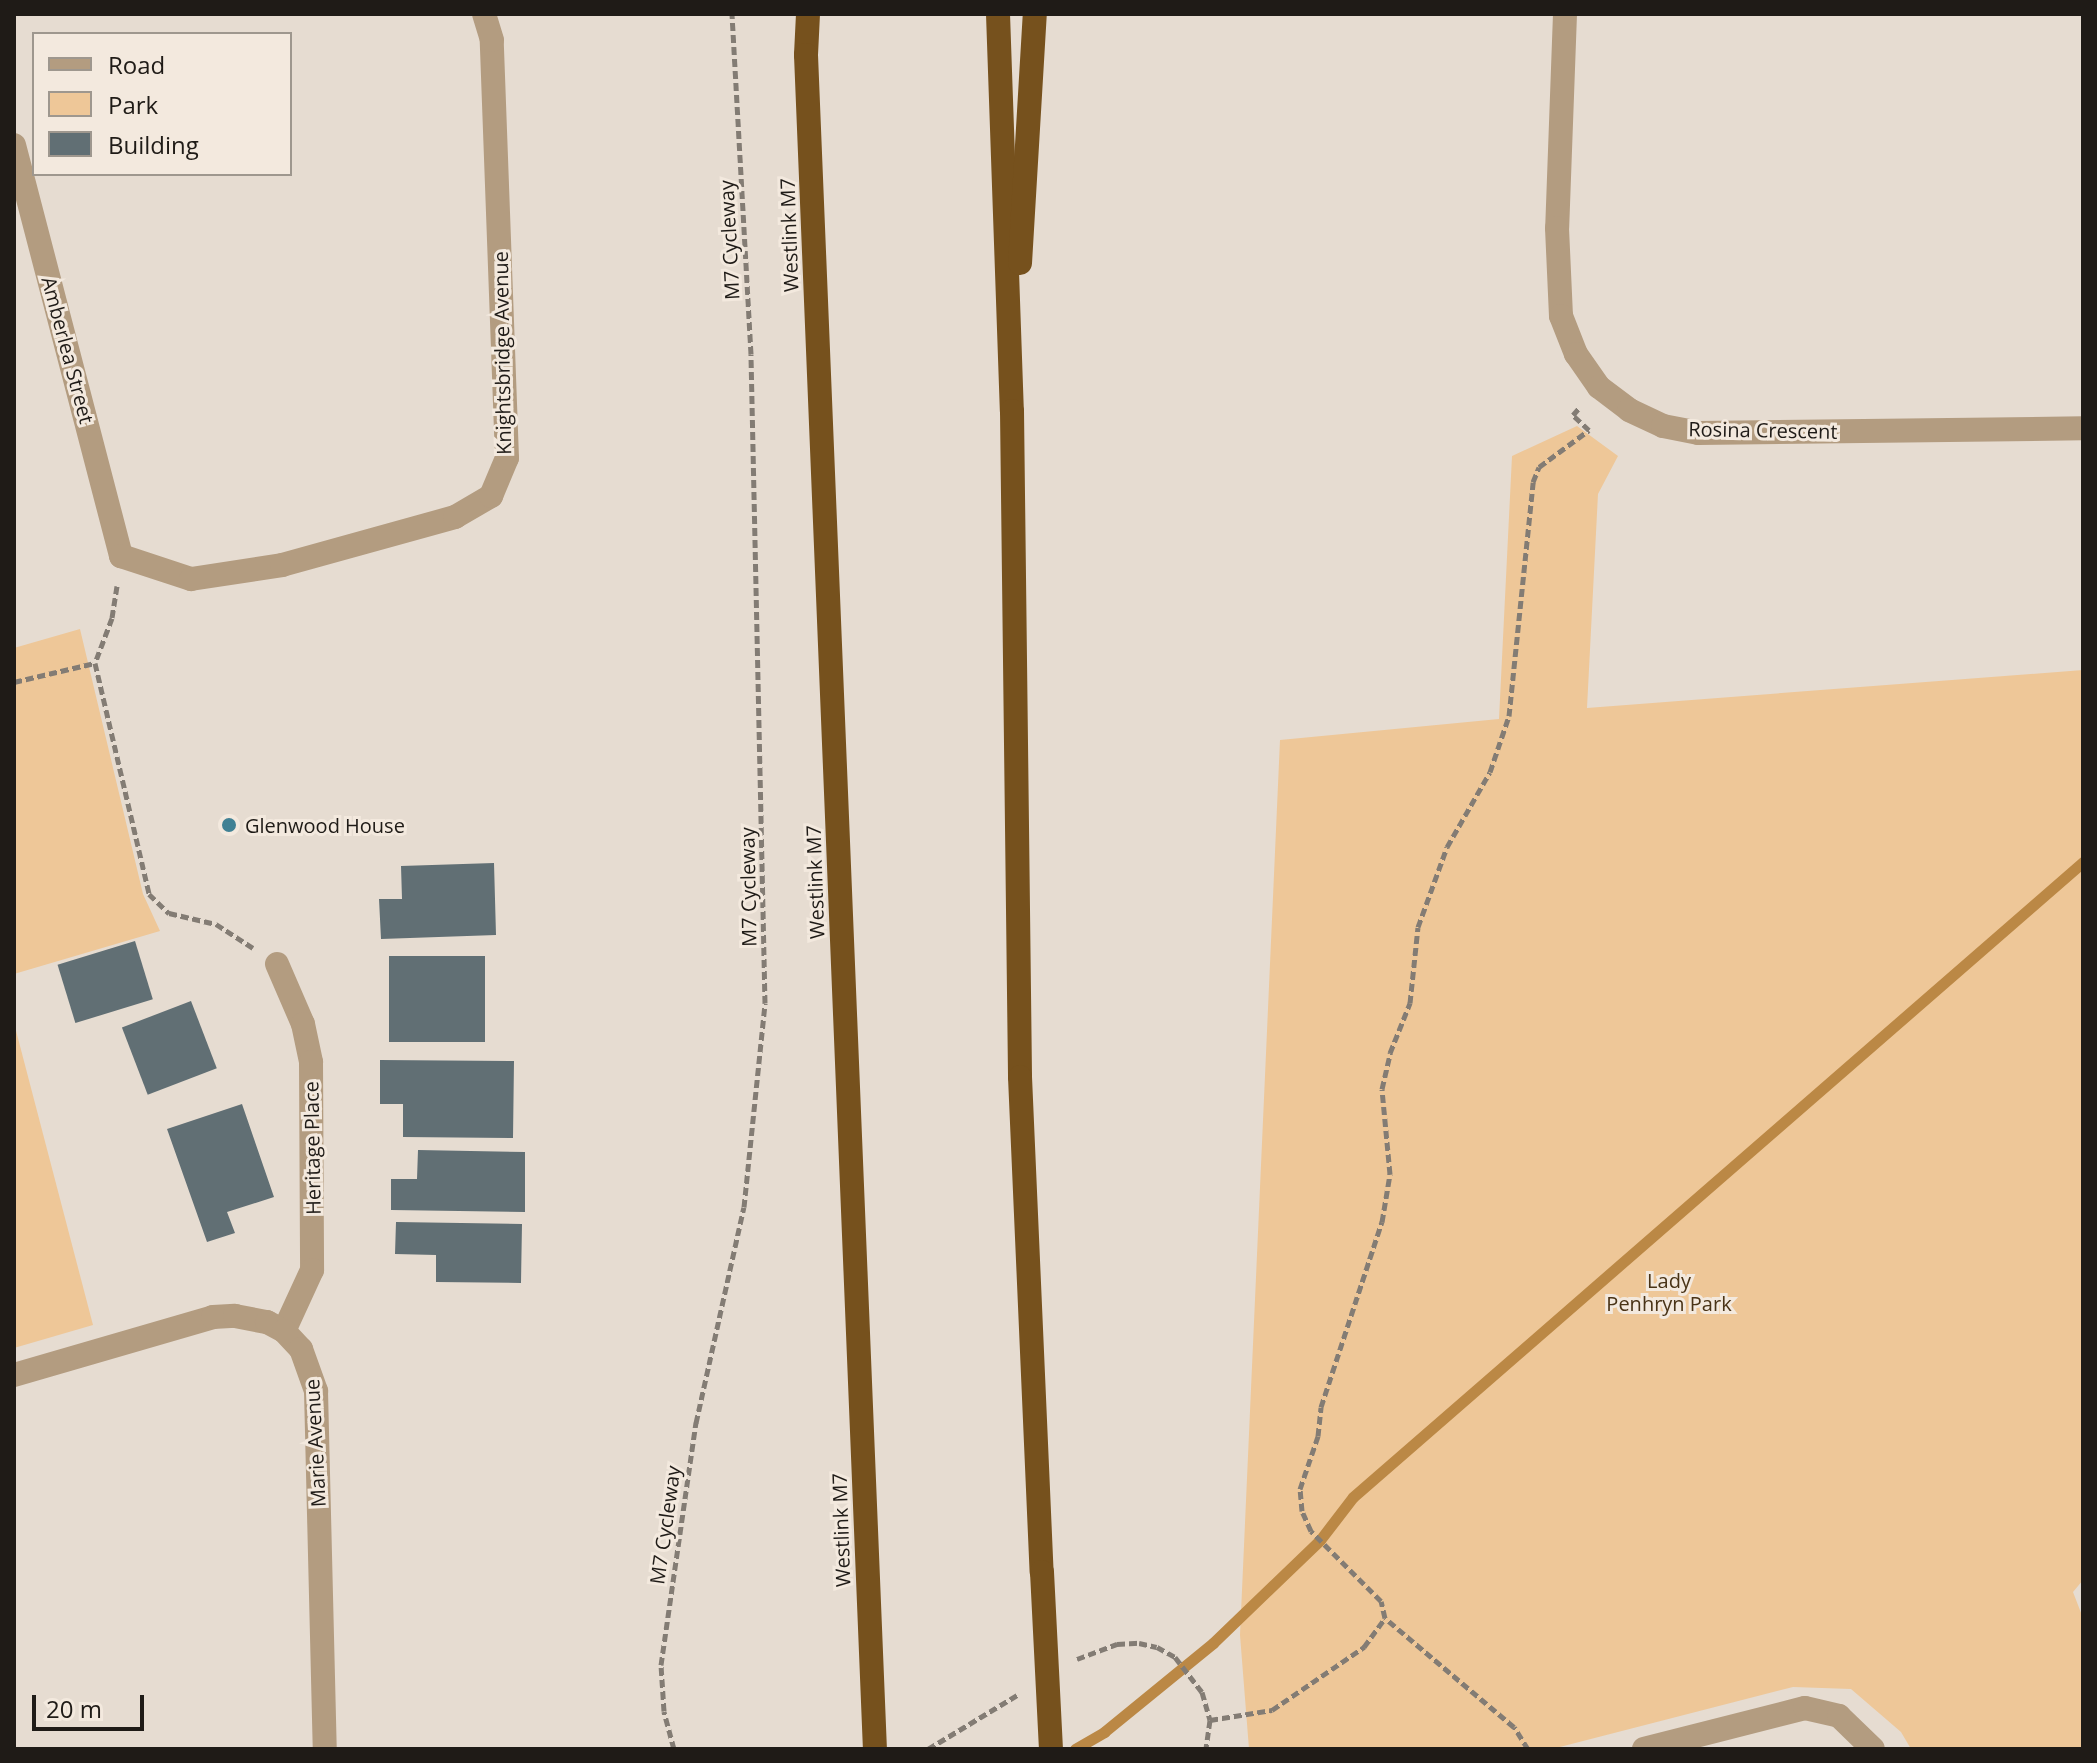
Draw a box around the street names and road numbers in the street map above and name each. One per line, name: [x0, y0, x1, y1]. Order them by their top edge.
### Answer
street label: Westlink M7: [775, 178, 803, 292]
street label: M7 Cycleway: [714, 180, 744, 300]
street label: Knightsbridge Avenue: [488, 251, 516, 455]
street label: Amberlea Street: [37, 274, 99, 426]
street label: Rosina Crescent: [1688, 417, 1838, 443]
street label: Westlink M7: [801, 825, 829, 939]
street label: M7 Cycleway: [735, 827, 761, 947]
street label: Heritage Place: [299, 1081, 325, 1215]
street label: Marie Avenue: [300, 1378, 330, 1508]
street label: M7 Cycleway: [645, 1464, 685, 1586]
street label: Westlink M7: [827, 1473, 855, 1587]

